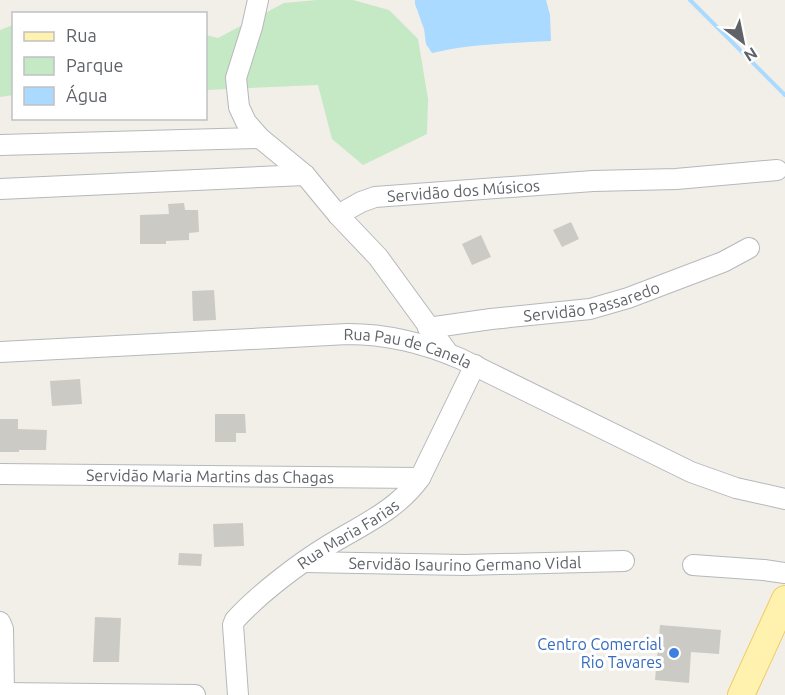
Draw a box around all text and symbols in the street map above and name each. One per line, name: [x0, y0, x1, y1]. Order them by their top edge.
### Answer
legend: [12, 12, 207, 120]
north arrow: [713, 12, 773, 72]
text: Rua: [66, 25, 97, 45]
text: N: [741, 44, 761, 66]
text: Parque: [66, 55, 123, 75]
text: Água: [66, 84, 108, 105]
street label: Servidão dos Músicos: [387, 176, 540, 205]
street label: Servidão Passaredo: [523, 278, 662, 325]
street label: Rua Pau de Canela: [344, 325, 475, 372]
street label: Servidão Maria Martins das Chagas: [86, 466, 334, 486]
street label: Rua Maria Farias: [294, 496, 402, 572]
street label: Servidão Isaurino Germano Vidal: [348, 553, 582, 574]
place label: Centro Comercial Rio Tavares: [537, 635, 662, 671]
marker: Centro Comercial Rio Tavares: [667, 646, 681, 660]

